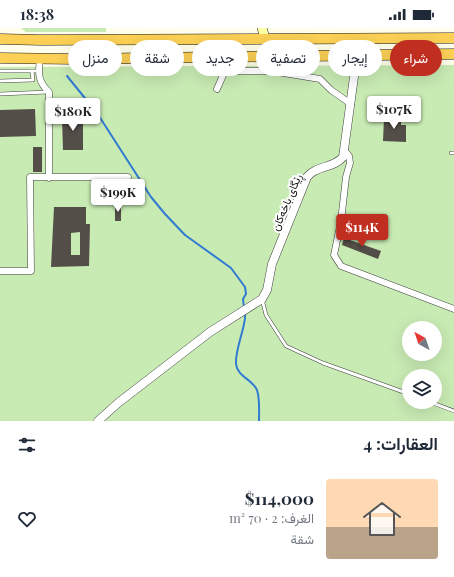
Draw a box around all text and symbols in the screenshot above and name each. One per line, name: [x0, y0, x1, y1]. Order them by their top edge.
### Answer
text: 18:38: [20, 4, 54, 24]
chip: منزل: [68, 40, 122, 76]
chip: شقة: [130, 40, 184, 76]
chip: جديد: [192, 40, 248, 76]
chip: تصفية: [256, 40, 320, 76]
chip: إيجار: [328, 40, 382, 76]
chip: شراء: [390, 40, 442, 76]
pin: $107K: [366, 96, 422, 130]
pin: $180K: [45, 98, 101, 132]
text: $107K: [376, 100, 412, 117]
text: $180K: [54, 102, 92, 119]
street label: ڕێگای باخەکان: [267, 171, 307, 234]
pin: $199K: [90, 179, 146, 213]
text: $199K: [100, 183, 136, 200]
pin: $114K: [334, 214, 390, 248]
text: $114K: [345, 218, 379, 235]
north arrow: [402, 321, 442, 361]
map controls: [402, 321, 442, 409]
button: layers: [402, 369, 442, 409]
text: العقارات: 4: [363, 432, 438, 454]
icon: filters: [16, 434, 38, 456]
text: $114,000: [245, 487, 314, 509]
icon: home: [358, 495, 406, 543]
icon: heart: [16, 508, 38, 530]
text: الغرف: 2 · 70 m²: [229, 509, 314, 526]
text: شقة: [291, 530, 314, 547]

